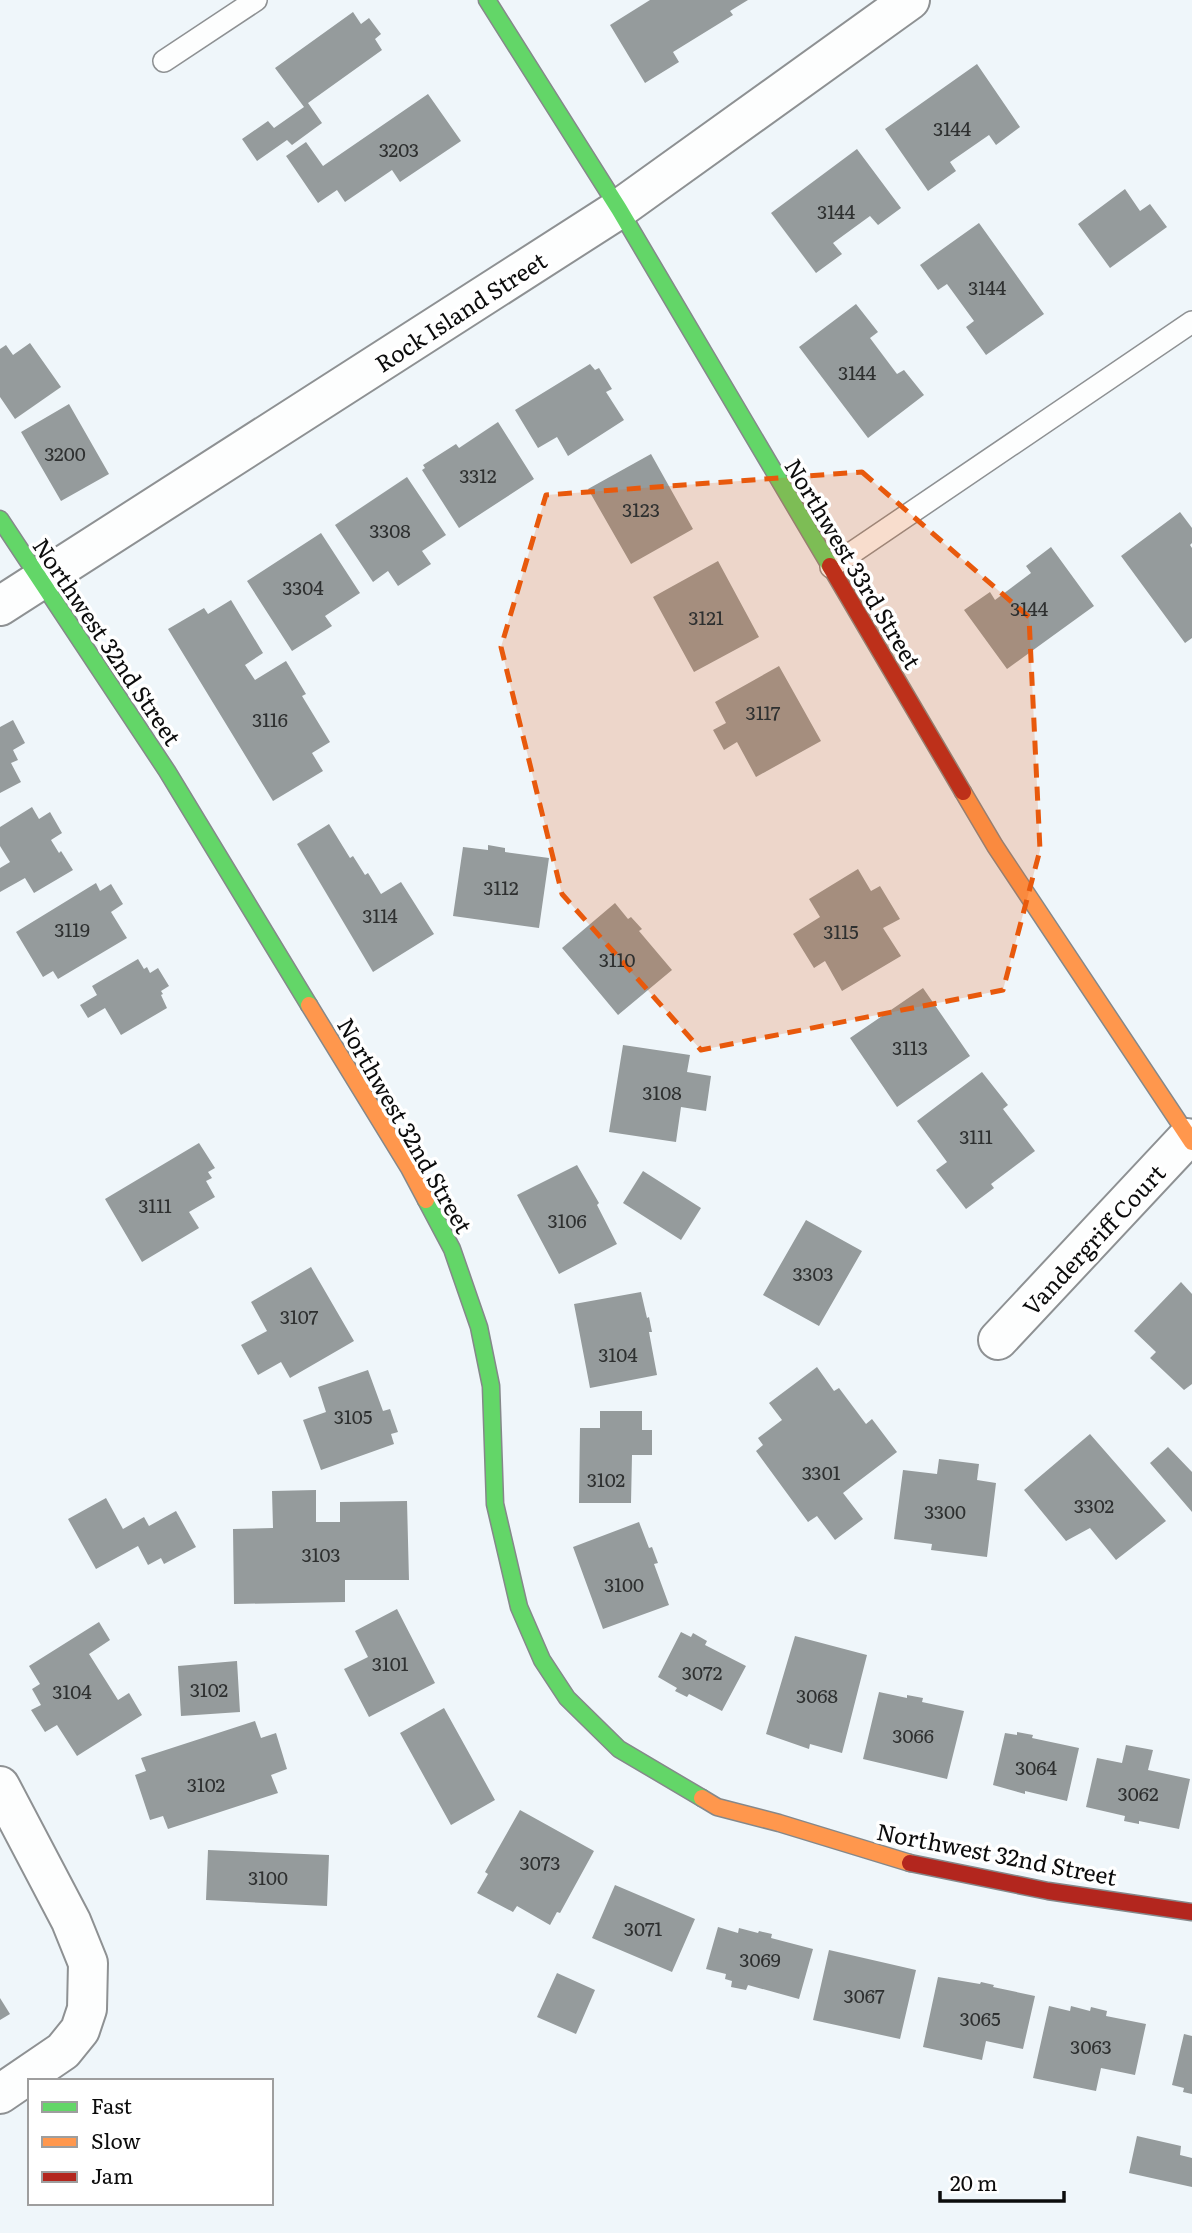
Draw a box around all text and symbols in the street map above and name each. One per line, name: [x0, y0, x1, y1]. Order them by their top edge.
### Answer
house number: 3144: [933, 114, 972, 142]
house number: 3203: [379, 135, 419, 163]
house number: 3144: [817, 197, 856, 225]
street label: Rock Island Street: [367, 242, 553, 379]
house number: 3144: [968, 273, 1007, 301]
house number: 3144: [838, 358, 877, 386]
house number: 3200: [44, 439, 86, 467]
street label: Northwest 33rd Street: [778, 451, 931, 675]
house number: 3312: [459, 461, 497, 489]
house number: 3123: [622, 495, 660, 523]
house number: 3308: [369, 516, 411, 544]
street label: Northwest 32nd Street: [26, 530, 191, 752]
house number: 3304: [282, 573, 324, 601]
house number: 3144: [1010, 594, 1049, 622]
house number: 3121: [688, 603, 724, 631]
house number: 3117: [746, 698, 781, 726]
house number: 3116: [252, 705, 288, 733]
house number: 3112: [483, 873, 519, 901]
house number: 3114: [362, 901, 398, 929]
house number: 3119: [54, 915, 90, 943]
house number: 3115: [823, 917, 859, 945]
house number: 3110: [599, 945, 635, 973]
street label: Northwest 32nd Street: [330, 1011, 482, 1240]
house number: 3113: [892, 1033, 928, 1061]
house number: 3108: [642, 1078, 682, 1106]
house number: 3111: [959, 1122, 993, 1150]
street label: Vandergriff Court: [1014, 1155, 1173, 1322]
house number: 3111: [138, 1191, 172, 1219]
house number: 3106: [547, 1206, 587, 1234]
house number: 3303: [792, 1259, 834, 1287]
house number: 3107: [280, 1302, 319, 1330]
house number: 3104: [598, 1340, 638, 1368]
house number: 3105: [334, 1402, 373, 1430]
house number: 3301: [802, 1458, 841, 1486]
house number: 3102: [587, 1465, 625, 1493]
house number: 3302: [1074, 1491, 1114, 1519]
house number: 3300: [924, 1497, 966, 1525]
house number: 3103: [301, 1540, 341, 1568]
house number: 3100: [604, 1570, 644, 1598]
house number: 3101: [372, 1649, 409, 1677]
house number: 3072: [682, 1658, 722, 1686]
house number: 3102: [190, 1675, 228, 1703]
house number: 3104: [52, 1677, 92, 1705]
house number: 3068: [796, 1681, 838, 1709]
house number: 3066: [892, 1721, 934, 1749]
house number: 3064: [1015, 1753, 1058, 1781]
house number: 3102: [187, 1770, 225, 1798]
house number: 3062: [1117, 1779, 1159, 1807]
street label: Northwest 32nd Street: [874, 1813, 1121, 1893]
house number: 3073: [519, 1848, 561, 1876]
house number: 3100: [248, 1863, 288, 1891]
house number: 3071: [624, 1914, 663, 1942]
house number: 3069: [739, 1945, 781, 1973]
house number: 3067: [843, 1981, 885, 2009]
house number: 3065: [959, 2004, 1001, 2032]
house number: 3063: [1070, 2032, 1112, 2060]
legend: [28, 2079, 273, 2205]
text: Fast: [91, 2089, 132, 2120]
text: Slow: [91, 2124, 141, 2155]
text: Jam: [91, 2159, 133, 2190]
scale bar: [940, 2160, 1064, 2204]
text: 20 m: [950, 2166, 997, 2197]

